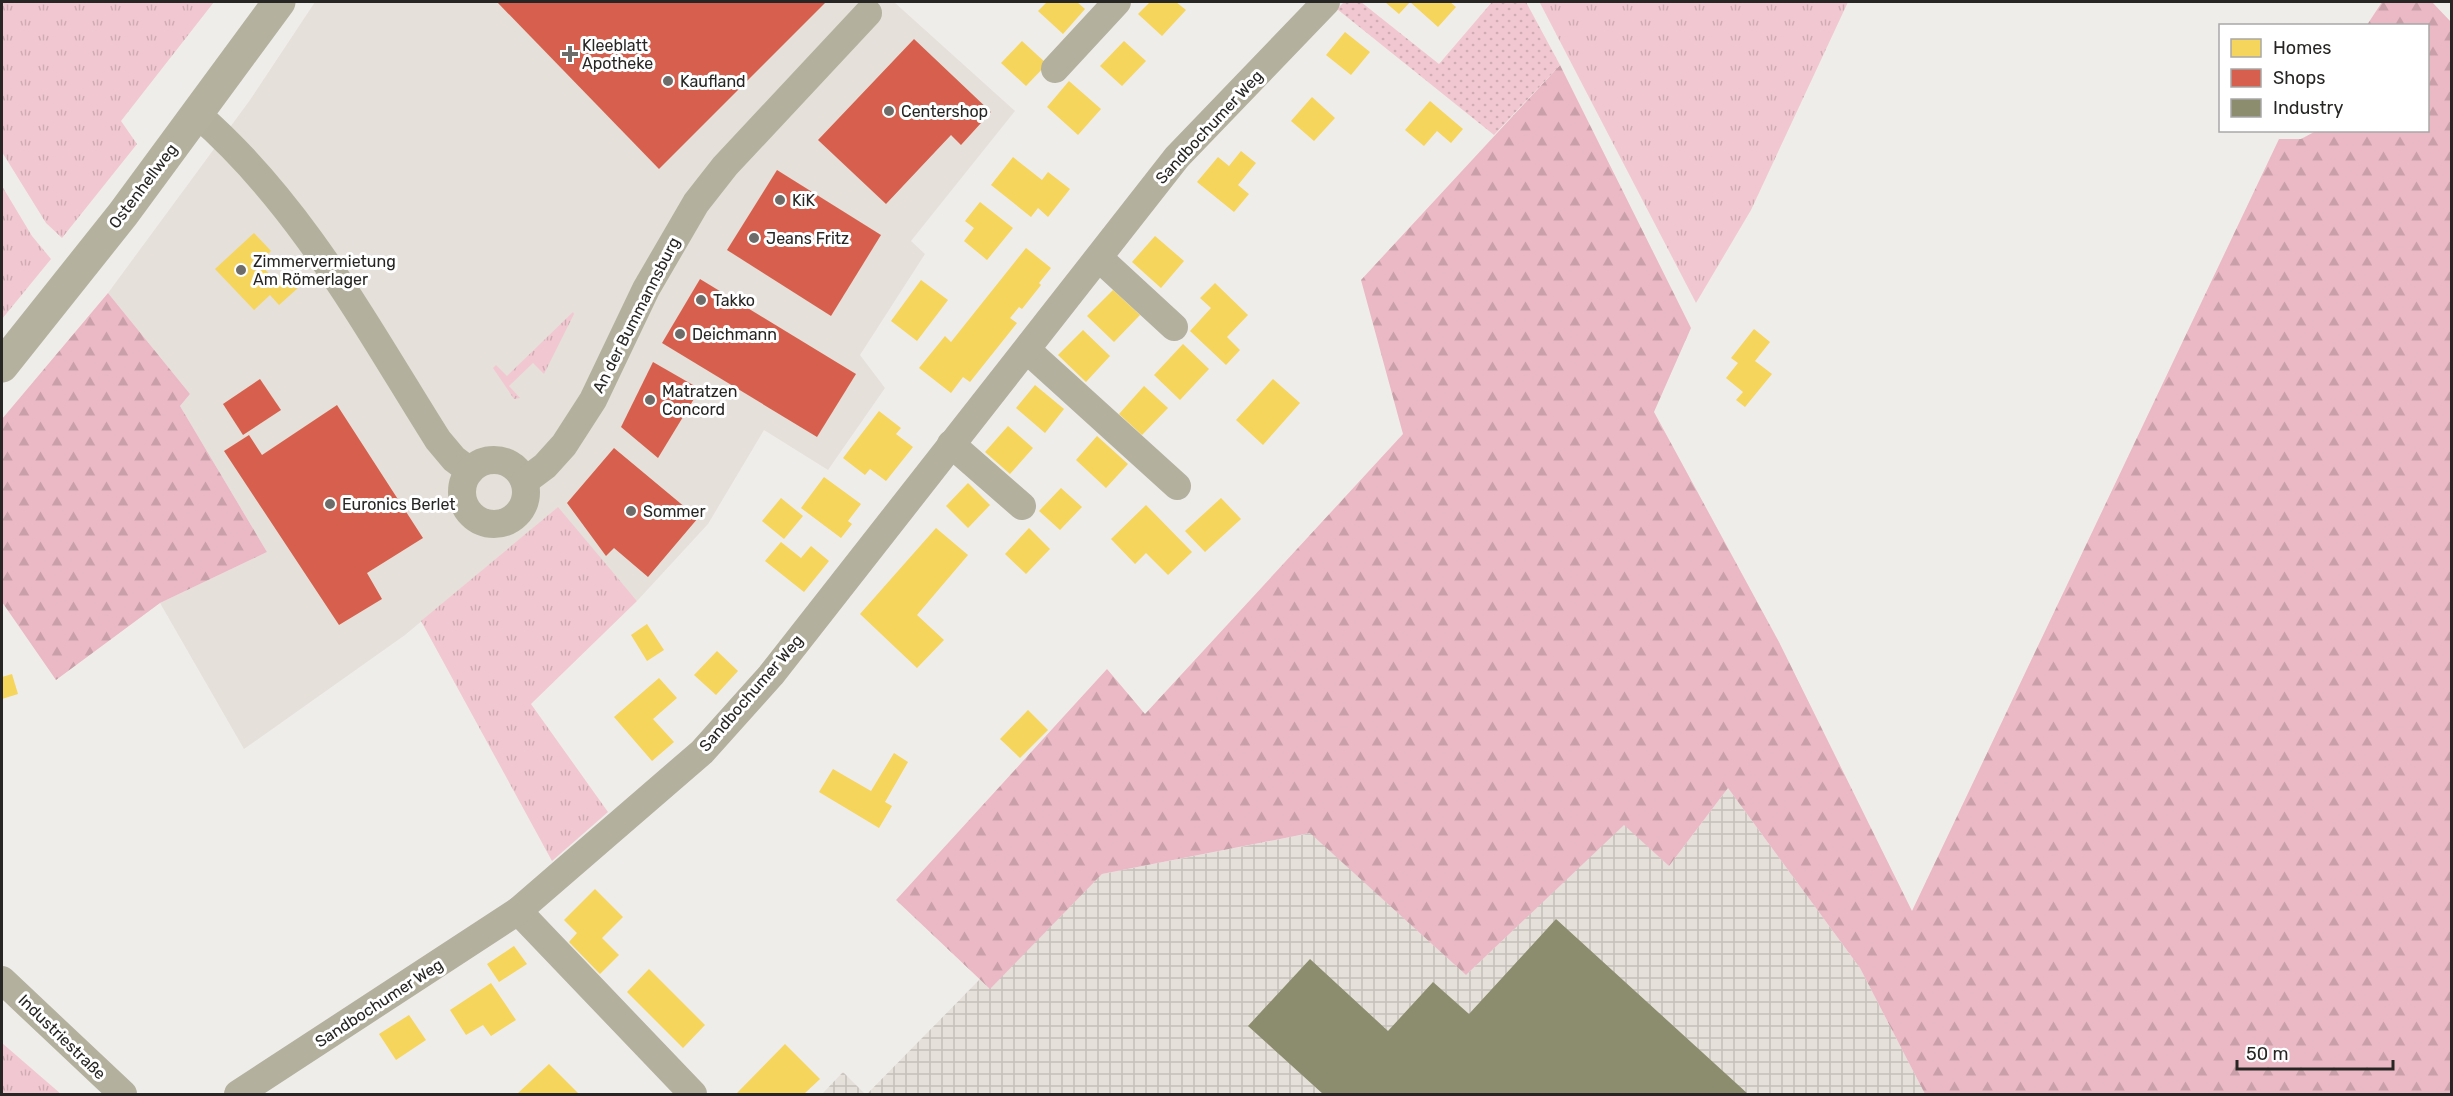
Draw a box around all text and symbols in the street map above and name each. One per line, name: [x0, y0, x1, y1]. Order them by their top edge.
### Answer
legend: [2219, 24, 2429, 132]
place label: Kleeblatt Apotheke: [582, 36, 653, 73]
text: Homes: [2273, 37, 2331, 59]
marker: Kleeblatt Apotheke: [563, 47, 577, 61]
street label: Sandbochumer Weg: [1151, 66, 1267, 188]
text: Shops: [2273, 67, 2325, 89]
place label: Kaufland: [680, 72, 746, 91]
marker: Kaufland: [661, 74, 675, 88]
text: Industry: [2273, 97, 2343, 119]
place label: Centershop: [901, 102, 988, 121]
marker: Centershop: [882, 104, 896, 118]
street label: Ostenhellweg: [105, 140, 181, 232]
place label: KiK: [792, 191, 815, 210]
marker: KiK: [773, 193, 787, 207]
place label: Jeans Fritz: [766, 229, 849, 248]
marker: Jeans Fritz: [747, 231, 761, 245]
street label: An der Bummannsburg: [588, 234, 684, 396]
place label: Zimmervermietung Am Römerlager: [253, 252, 396, 289]
marker: Zimmervermietung Am Römerlager: [234, 263, 248, 277]
place label: Takko: [713, 291, 755, 310]
marker: Takko: [694, 293, 708, 307]
place label: Deichmann: [692, 325, 777, 344]
marker: Deichmann: [673, 327, 687, 341]
place label: Matratzen Concord: [662, 382, 737, 419]
marker: Matratzen Concord: [643, 393, 657, 407]
place label: Euronics Berlet: [342, 495, 456, 514]
marker: Euronics Berlet: [323, 497, 337, 511]
place label: Sommer: [643, 502, 706, 521]
marker: Sommer: [624, 504, 638, 518]
street label: Sandbochumer Weg: [695, 631, 807, 755]
street label: Sandbochumer Weg: [312, 955, 446, 1051]
street label: Industriestraße: [14, 991, 110, 1083]
scale bar: [2237, 1033, 2393, 1071]
text: 50 m: [2246, 1043, 2289, 1065]

